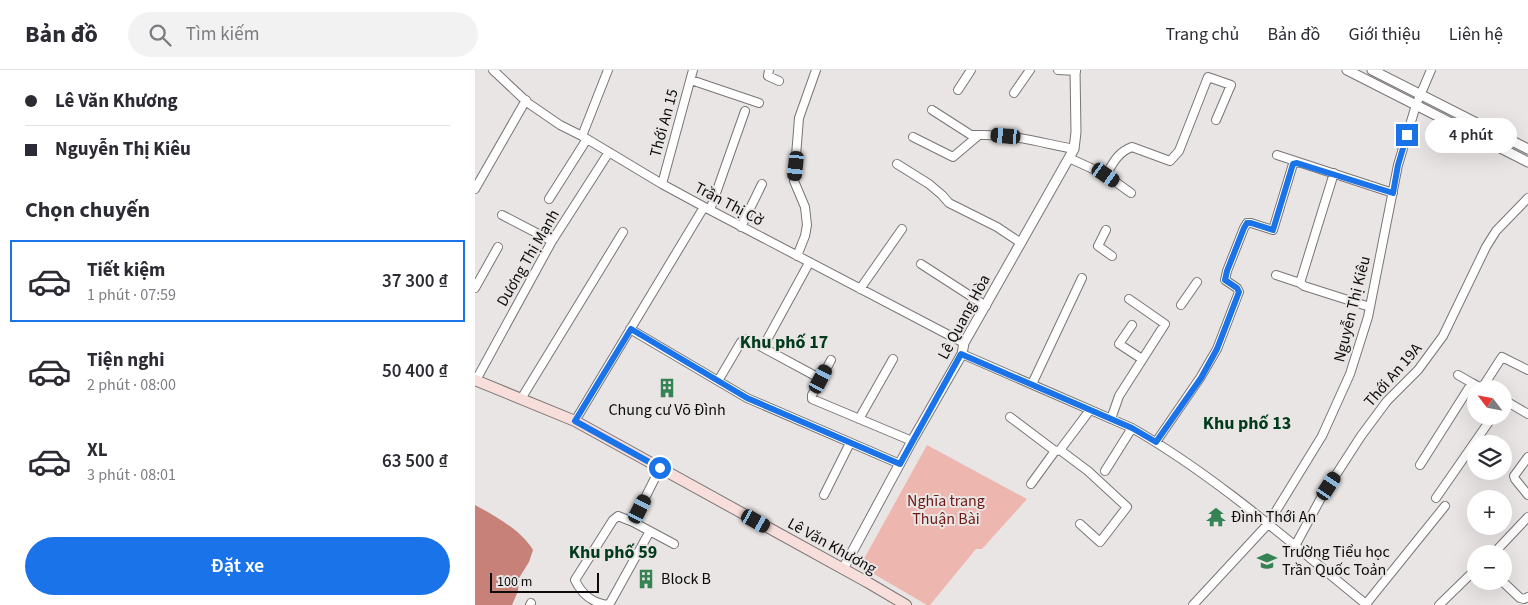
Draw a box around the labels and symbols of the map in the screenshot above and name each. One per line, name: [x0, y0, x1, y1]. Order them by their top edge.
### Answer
street label: Thới An 15: [644, 86, 684, 159]
callout: 4 phút: [1425, 118, 1517, 152]
route end: [1396, 124, 1418, 146]
car: [990, 127, 1021, 145]
car: [786, 150, 805, 182]
car: [1089, 160, 1122, 190]
street label: Trần Thị Cờ: [691, 177, 768, 232]
street label: Dương Thị Mạnh: [491, 205, 565, 311]
street label: Nguyễn Thị Kiêu: [1328, 254, 1376, 364]
street label: Lê Quang Hòa: [932, 271, 996, 363]
district label: Khu phố 17: [740, 330, 828, 355]
street label: Thới An 19A: [1359, 338, 1427, 412]
car: [807, 362, 834, 396]
building icon: Chung cư Võ Đình: [656, 377, 678, 399]
north arrow: [1467, 380, 1513, 425]
place label: Chung cư Võ Đình: [608, 399, 726, 421]
district label: Khu phố 13: [1203, 411, 1291, 436]
route start: [649, 457, 671, 479]
car: [1314, 469, 1343, 503]
park label: Nghĩa trang Thuận Bài: [907, 490, 985, 530]
car: [626, 492, 653, 526]
temple icon: Đình Thới An: [1205, 506, 1227, 528]
place label: Đình Thới An: [1231, 506, 1316, 528]
car: [739, 507, 772, 535]
street label: Lê Văn Khương: [783, 512, 881, 580]
district label: Khu phố 59: [569, 540, 657, 565]
place label: Trường Tiểu học Trần Quốc Toản: [1282, 541, 1390, 581]
school or university icon: Trường Tiểu học Trần Quốc Toản: [1256, 550, 1278, 572]
building icon: Block B: [635, 568, 657, 590]
place label: Block B: [661, 568, 711, 590]
scale bar: [490, 570, 599, 593]

